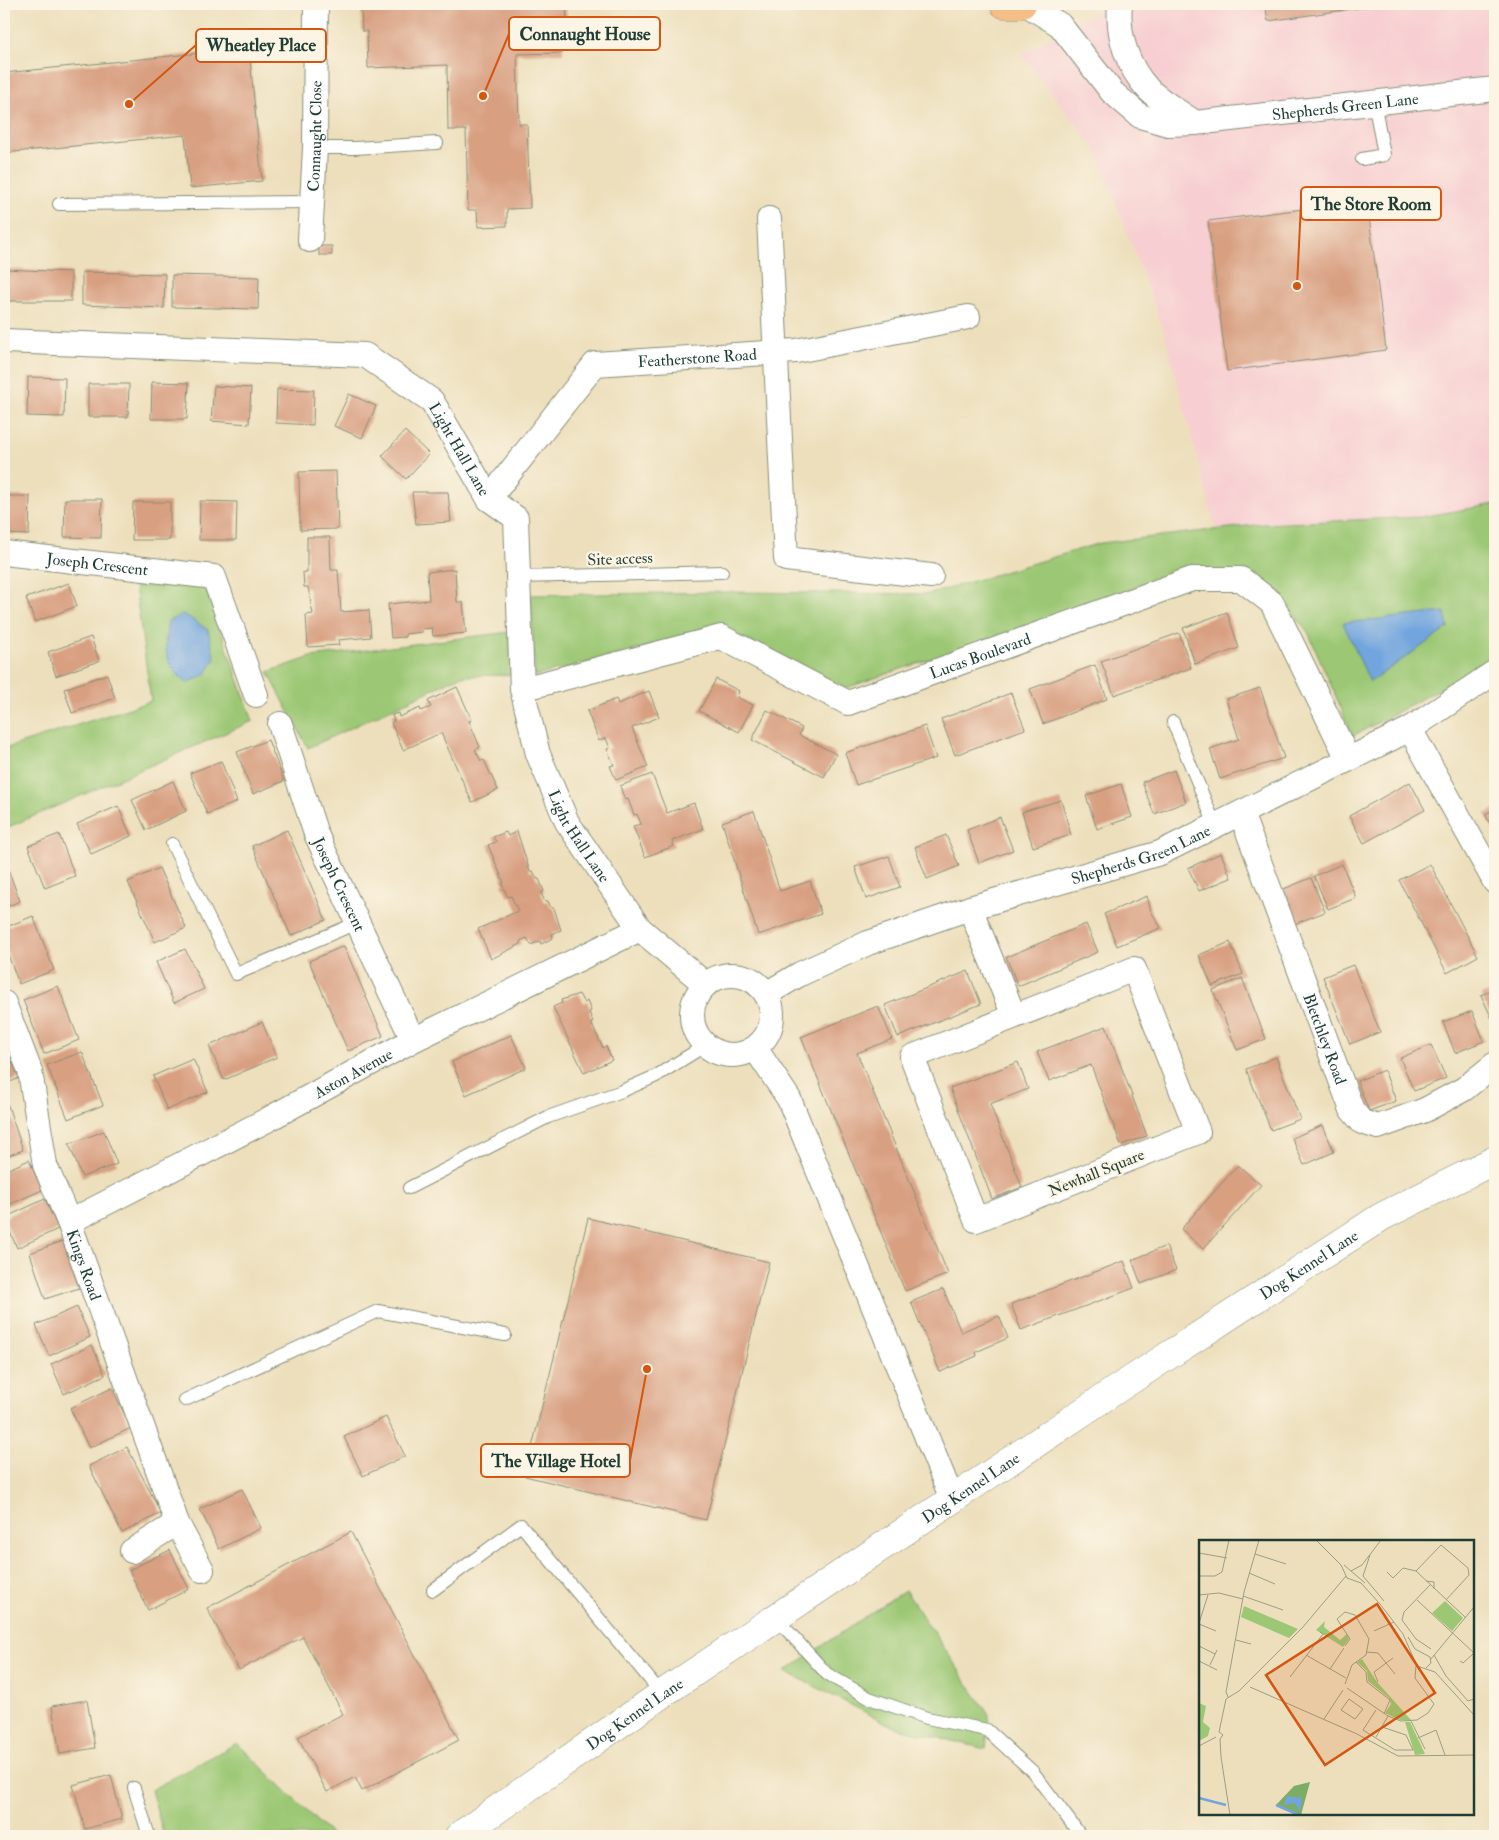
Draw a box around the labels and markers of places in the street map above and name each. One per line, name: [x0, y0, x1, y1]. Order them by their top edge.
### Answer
callout: Connaught House: [509, 17, 660, 50]
callout: Wheatley Place: [196, 29, 326, 62]
callout: The Store Room: [1301, 187, 1441, 220]
callout: The Village Hotel: [481, 1444, 630, 1477]

